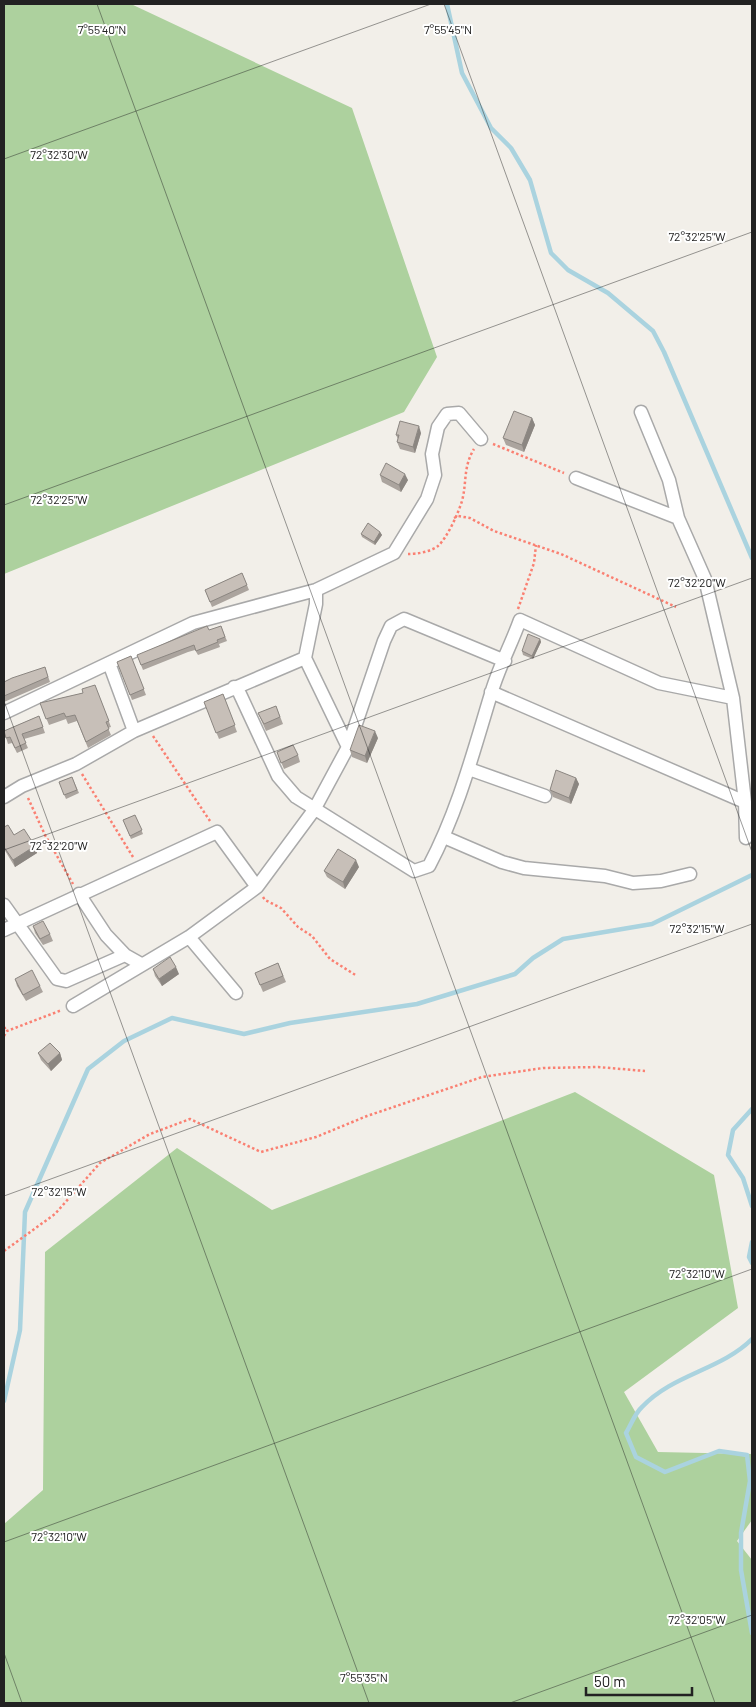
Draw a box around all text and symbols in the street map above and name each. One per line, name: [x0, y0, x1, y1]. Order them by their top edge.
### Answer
text: 7°55'40"N: [78, 22, 126, 36]
text: 7°55'45"N: [424, 22, 472, 36]
text: 72°32'30"W: [30, 147, 88, 161]
text: 72°32'25"W: [668, 229, 726, 243]
text: 72°32'25"W: [30, 492, 88, 506]
text: 72°32'20"W: [668, 575, 726, 589]
text: 72°32'20"W: [30, 838, 88, 852]
text: 72°32'15"W: [670, 921, 725, 935]
text: 72°32'15"W: [32, 1184, 87, 1198]
text: 72°32'10"W: [669, 1266, 725, 1280]
text: 72°32'10"W: [31, 1529, 87, 1543]
text: 72°32'05"W: [668, 1612, 726, 1626]
scale bar: [586, 1664, 692, 1696]
text: 7°55'35"N: [340, 1670, 388, 1684]
text: 50 m: [594, 1672, 626, 1690]

